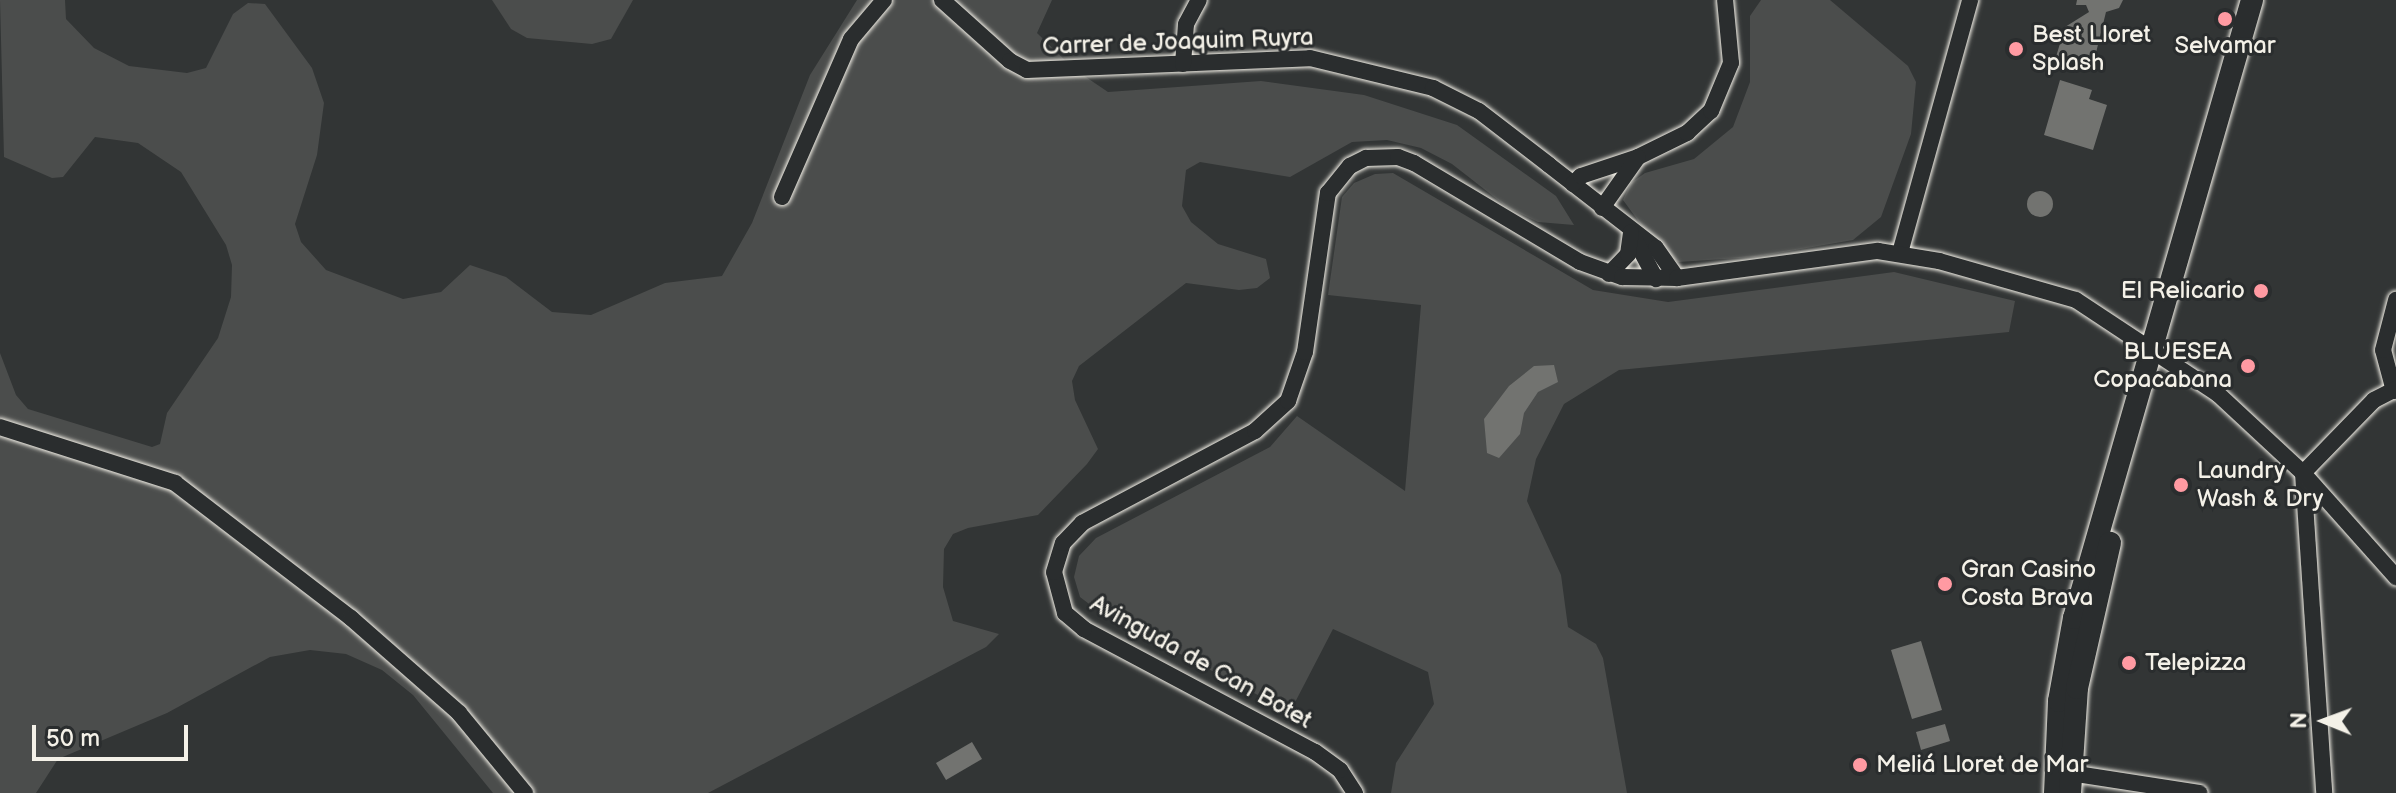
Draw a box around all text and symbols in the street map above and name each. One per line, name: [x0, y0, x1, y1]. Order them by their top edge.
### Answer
marker: Selvamar: [2216, 10, 2234, 28]
place label: Best Lloret Splash: [2032, 21, 2151, 77]
street label: Carrer de Joaquim Ruyra: [1041, 23, 1315, 61]
place label: Selvamar: [2174, 32, 2276, 60]
marker: Best Lloret Splash: [2007, 40, 2025, 58]
place label: El Relicario: [2121, 277, 2245, 305]
marker: El Relicario: [2252, 282, 2270, 300]
place label: BLUESEA Copacabana: [2093, 338, 2232, 394]
marker: BLUESEA Copacabana: [2239, 357, 2257, 375]
place label: Laundry Wash & Dry: [2197, 457, 2323, 513]
marker: Laundry Wash & Dry: [2172, 476, 2190, 494]
place label: Gran Casino Costa Brava: [1961, 556, 2096, 612]
marker: Gran Casino Costa Brava: [1936, 575, 1954, 593]
street label: Avinguda de Can Botet: [1085, 589, 1317, 735]
place label: Telepizza: [2145, 649, 2246, 677]
marker: Telepizza: [2120, 654, 2138, 672]
north arrow: [2284, 681, 2364, 761]
scale bar: [36, 709, 192, 759]
text: N: [2286, 712, 2313, 729]
text: 50 m: [46, 724, 100, 753]
place label: Meliá Lloret de Mar: [1876, 751, 2088, 779]
marker: Meliá Lloret de Mar: [1851, 756, 1869, 774]

